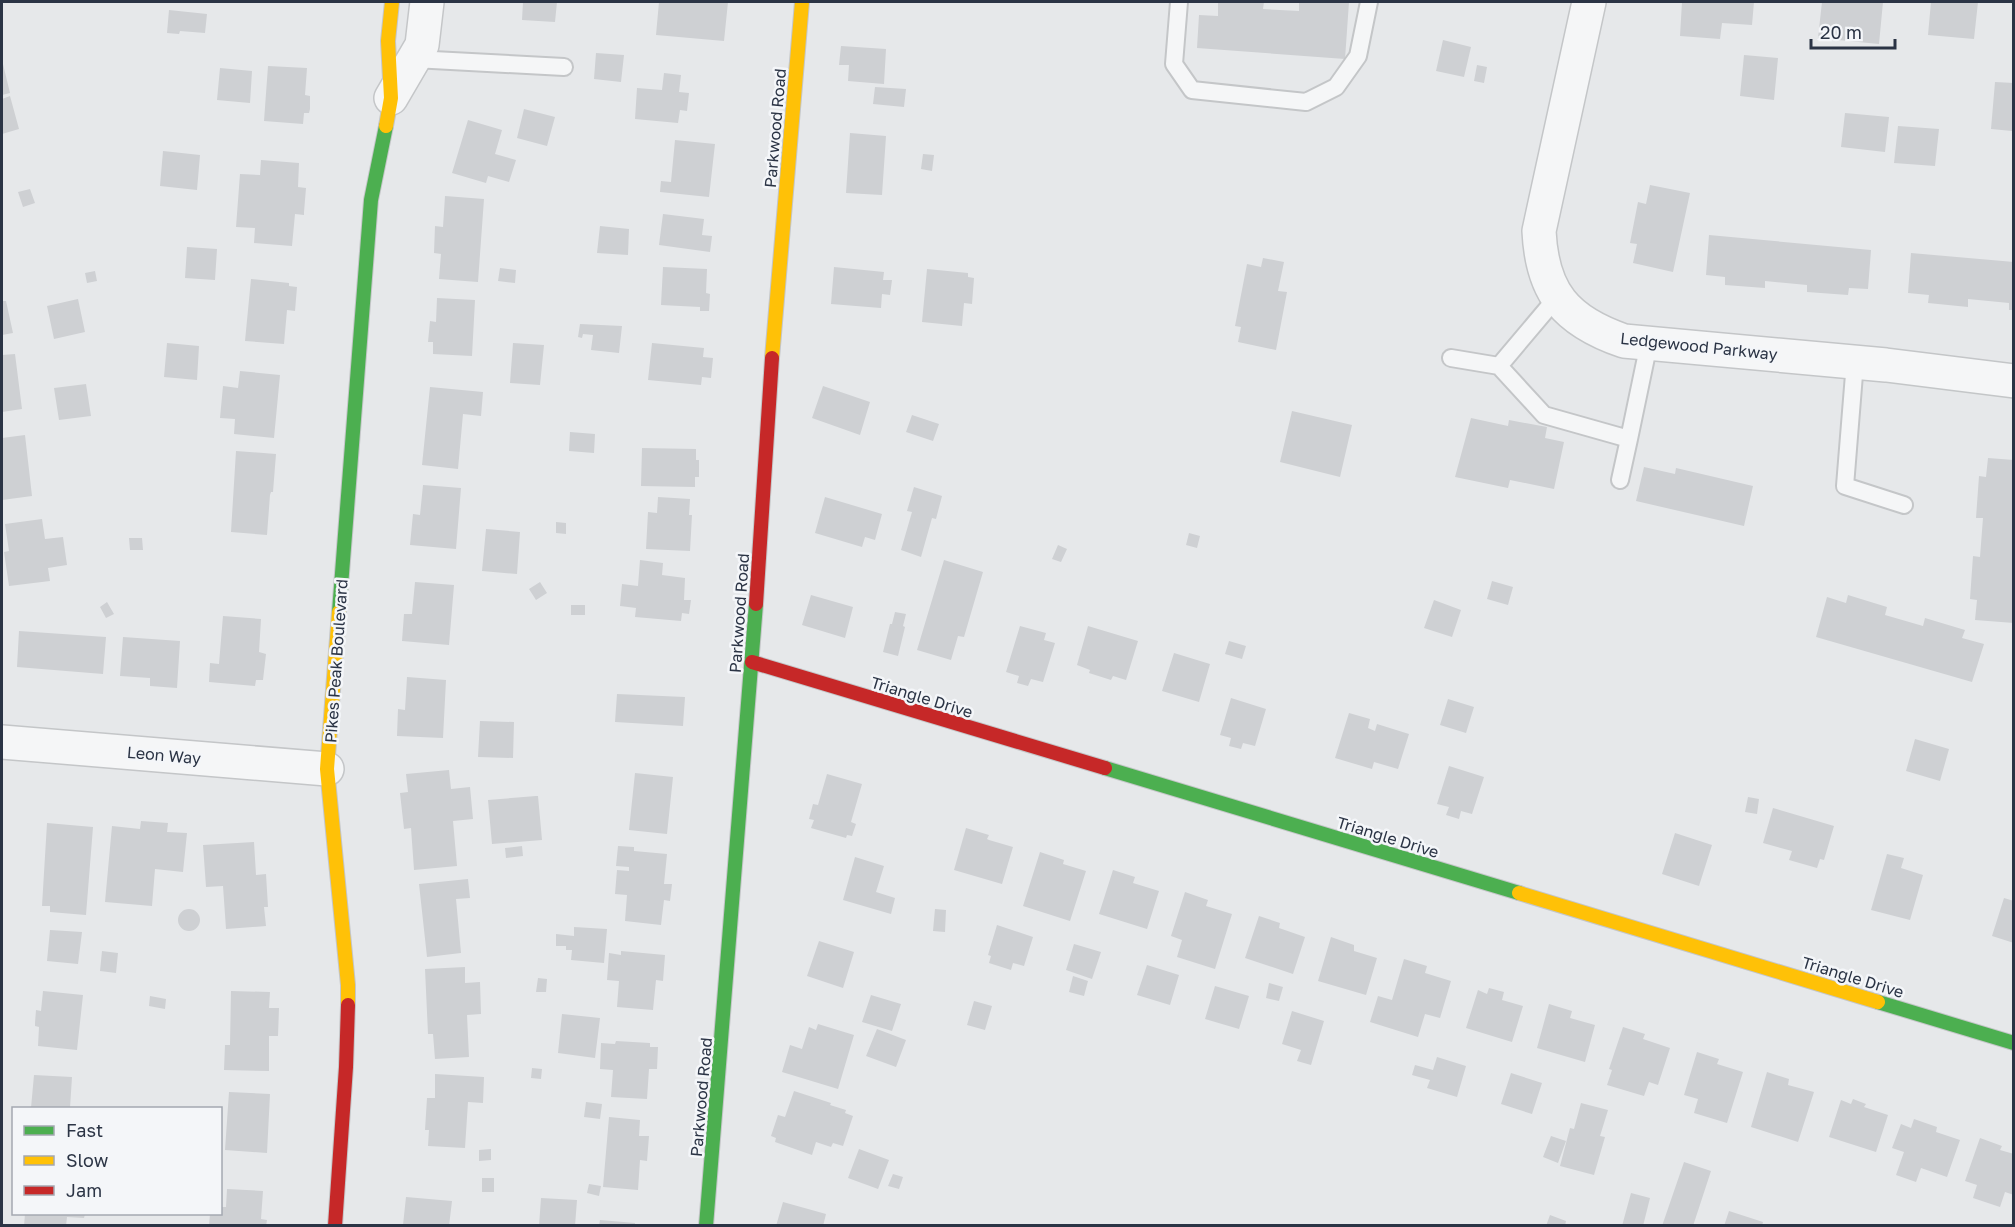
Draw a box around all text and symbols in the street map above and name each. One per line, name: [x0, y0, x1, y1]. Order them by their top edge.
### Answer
scale bar: [1811, 12, 1895, 50]
text: 20 m: [1820, 21, 1862, 43]
street label: Parkwood Road: [760, 67, 790, 189]
street label: Ledgewood Parkway: [1619, 328, 1779, 364]
street label: Parkwood Road: [725, 553, 753, 673]
street label: Pikes Peak Boulevard: [320, 578, 352, 744]
street label: Triangle Drive: [869, 672, 975, 722]
street label: Leon Way: [126, 742, 202, 768]
street label: Triangle Drive: [1335, 812, 1441, 862]
street label: Triangle Drive: [1800, 952, 1906, 1002]
street label: Parkwood Road: [686, 1036, 716, 1158]
legend: [12, 1107, 222, 1215]
text: Fast: [66, 1119, 103, 1141]
text: Slow: [66, 1149, 109, 1171]
text: Jam: [66, 1179, 102, 1201]

